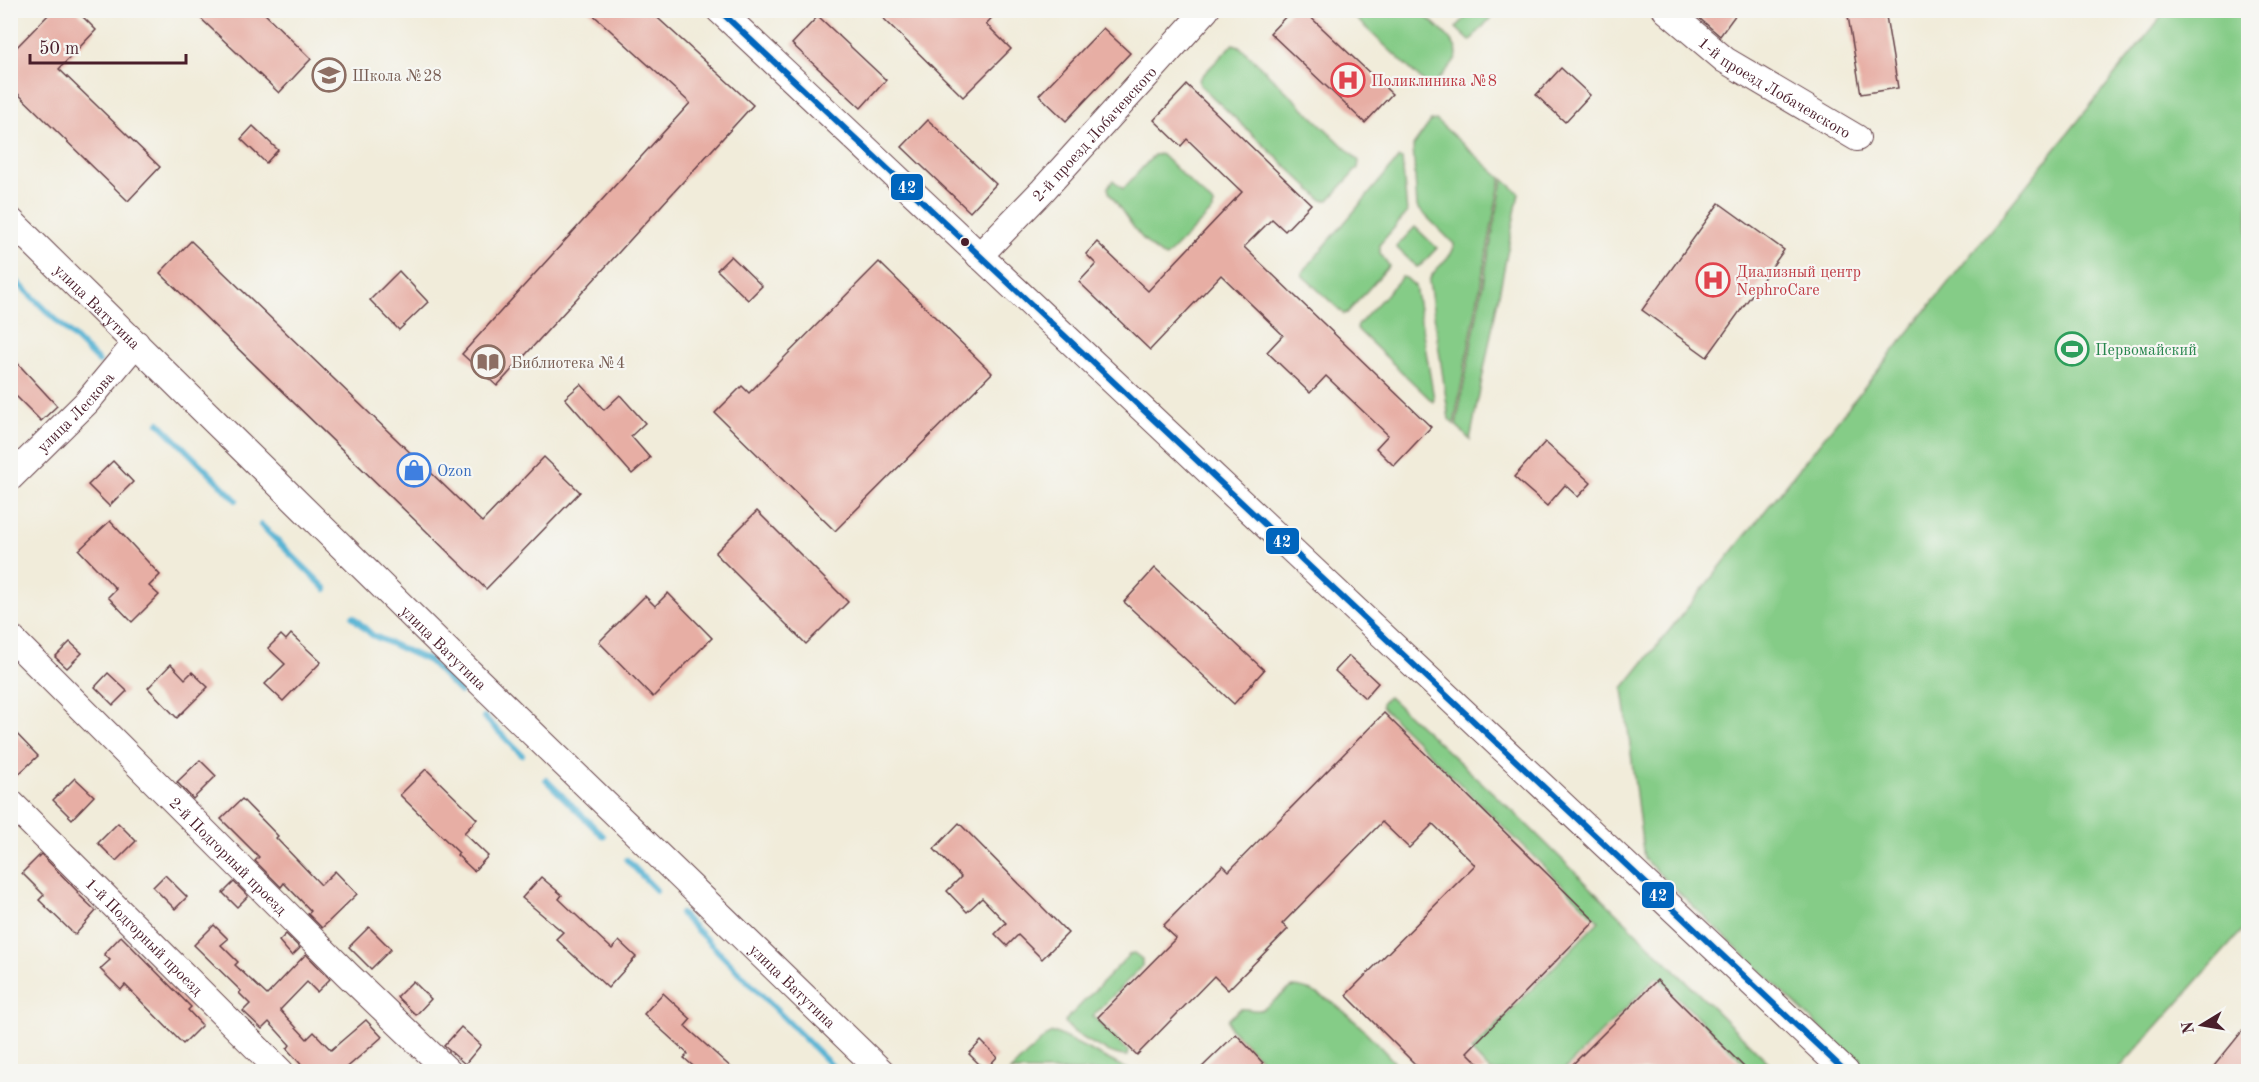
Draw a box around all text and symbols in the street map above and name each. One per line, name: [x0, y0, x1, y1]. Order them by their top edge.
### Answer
scale bar: [30, 27, 186, 65]
street label: 1-й проезд Лобачевского: [1694, 35, 1853, 142]
text: 50 m: [39, 40, 79, 58]
school or university icon: Школа №28: [311, 57, 347, 93]
hospital icon: Поликлиника №8: [1330, 62, 1366, 98]
street label: 2-й проезд Лобачевского: [1030, 64, 1161, 206]
place label: Школа №28: [352, 69, 442, 85]
place label: Поликлиника №8: [1371, 74, 1497, 90]
line badge: 42: [890, 173, 924, 201]
text: 42: [898, 181, 916, 197]
unlabelled marker: [959, 236, 971, 248]
street label: улица Ватутина: [50, 262, 142, 353]
hospital icon: Диализный центр NephroCare: [1695, 262, 1731, 298]
place label: Диализный центр NephroCare: [1736, 265, 1861, 299]
sports icon: Первомайский: [2054, 331, 2090, 367]
place label: Первомайский: [2095, 343, 2197, 359]
library icon: Библиотека №4: [470, 344, 506, 380]
place label: Библиотека №4: [511, 356, 625, 372]
street label: улица Лескова: [35, 370, 118, 456]
shop icon: Ozon: [396, 452, 432, 488]
place label: Ozon: [437, 464, 472, 480]
line badge: 42: [1265, 527, 1300, 555]
text: 42: [1273, 535, 1291, 551]
street label: улица Ватутина: [397, 603, 489, 694]
street label: 2-й Подгорный проезд: [165, 795, 289, 919]
street label: 1-й Подгорный проезд: [81, 876, 205, 999]
line badge: 42: [1641, 881, 1675, 909]
text: 42: [1649, 889, 1667, 905]
street label: улица Ватутина: [745, 942, 838, 1032]
north arrow: [2172, 995, 2232, 1055]
text: N: [2180, 1019, 2198, 1035]

